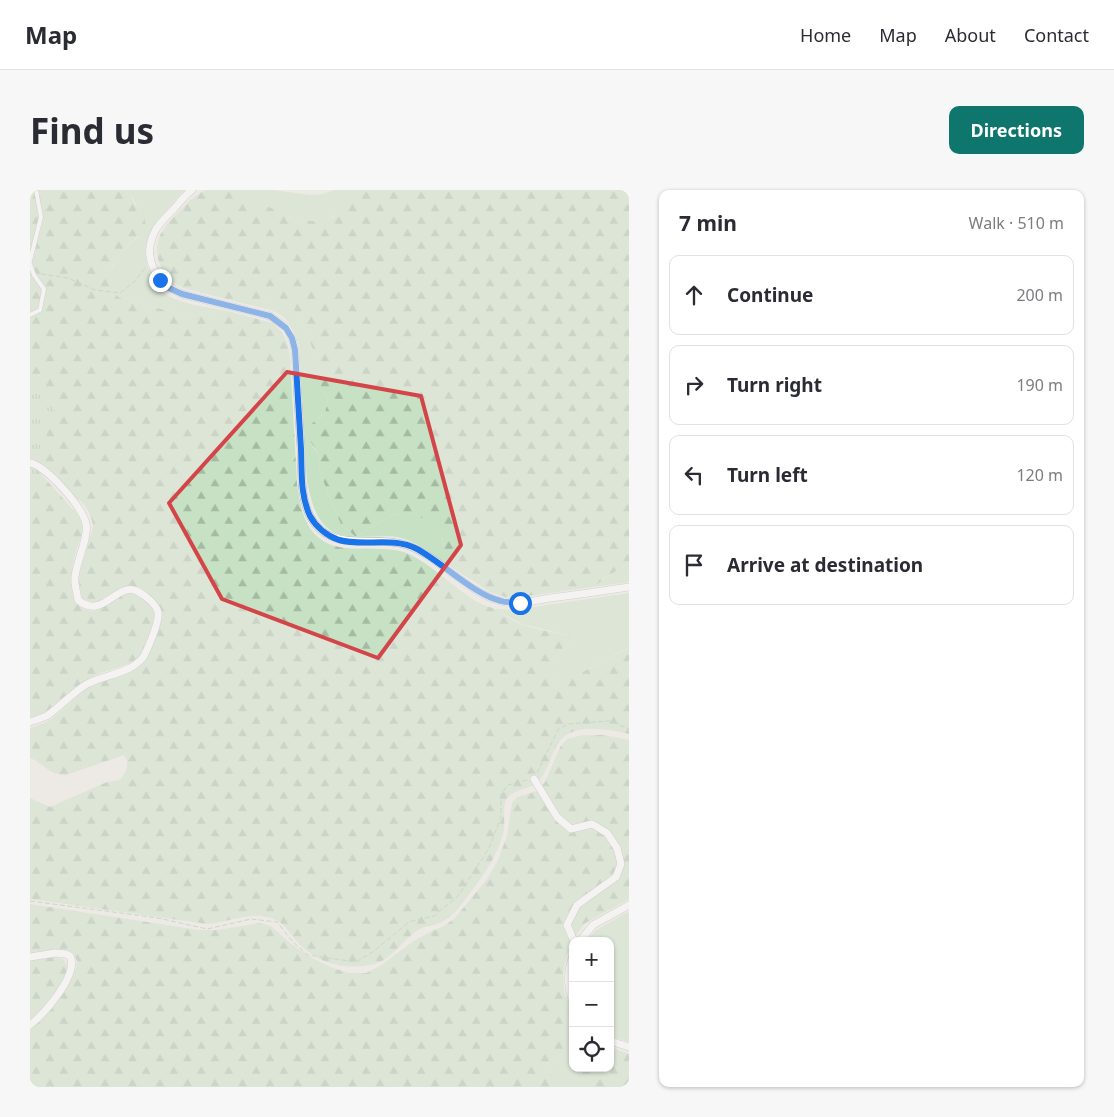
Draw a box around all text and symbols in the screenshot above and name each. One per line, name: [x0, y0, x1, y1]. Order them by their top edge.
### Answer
text: Map: [25, 18, 77, 51]
text: Home: [800, 23, 851, 47]
text: Map: [879, 23, 917, 47]
text: About: [945, 23, 996, 47]
text: Contact: [1024, 23, 1089, 47]
button: Directions: [949, 106, 1084, 154]
text: Find us: [30, 107, 154, 154]
text: 7 min: [679, 209, 737, 237]
text: Walk · 510 m: [969, 212, 1064, 234]
route end: [149, 269, 172, 292]
icon: ahead: [680, 281, 708, 309]
text: Continue: [727, 282, 813, 308]
text: 200 m: [1016, 284, 1063, 306]
icon: right: [680, 371, 708, 399]
text: Turn right: [727, 372, 822, 398]
text: 190 m: [1016, 374, 1063, 396]
icon: left: [680, 461, 708, 489]
text: Turn left: [727, 462, 808, 488]
text: 120 m: [1016, 464, 1063, 486]
icon: arrive: [680, 551, 708, 579]
text: Arrive at destination: [727, 552, 923, 578]
route start: [509, 592, 532, 615]
map controls: [569, 937, 614, 1072]
button: +: [569, 937, 614, 982]
button: −: [569, 982, 614, 1027]
button: locate: [569, 1027, 614, 1072]

